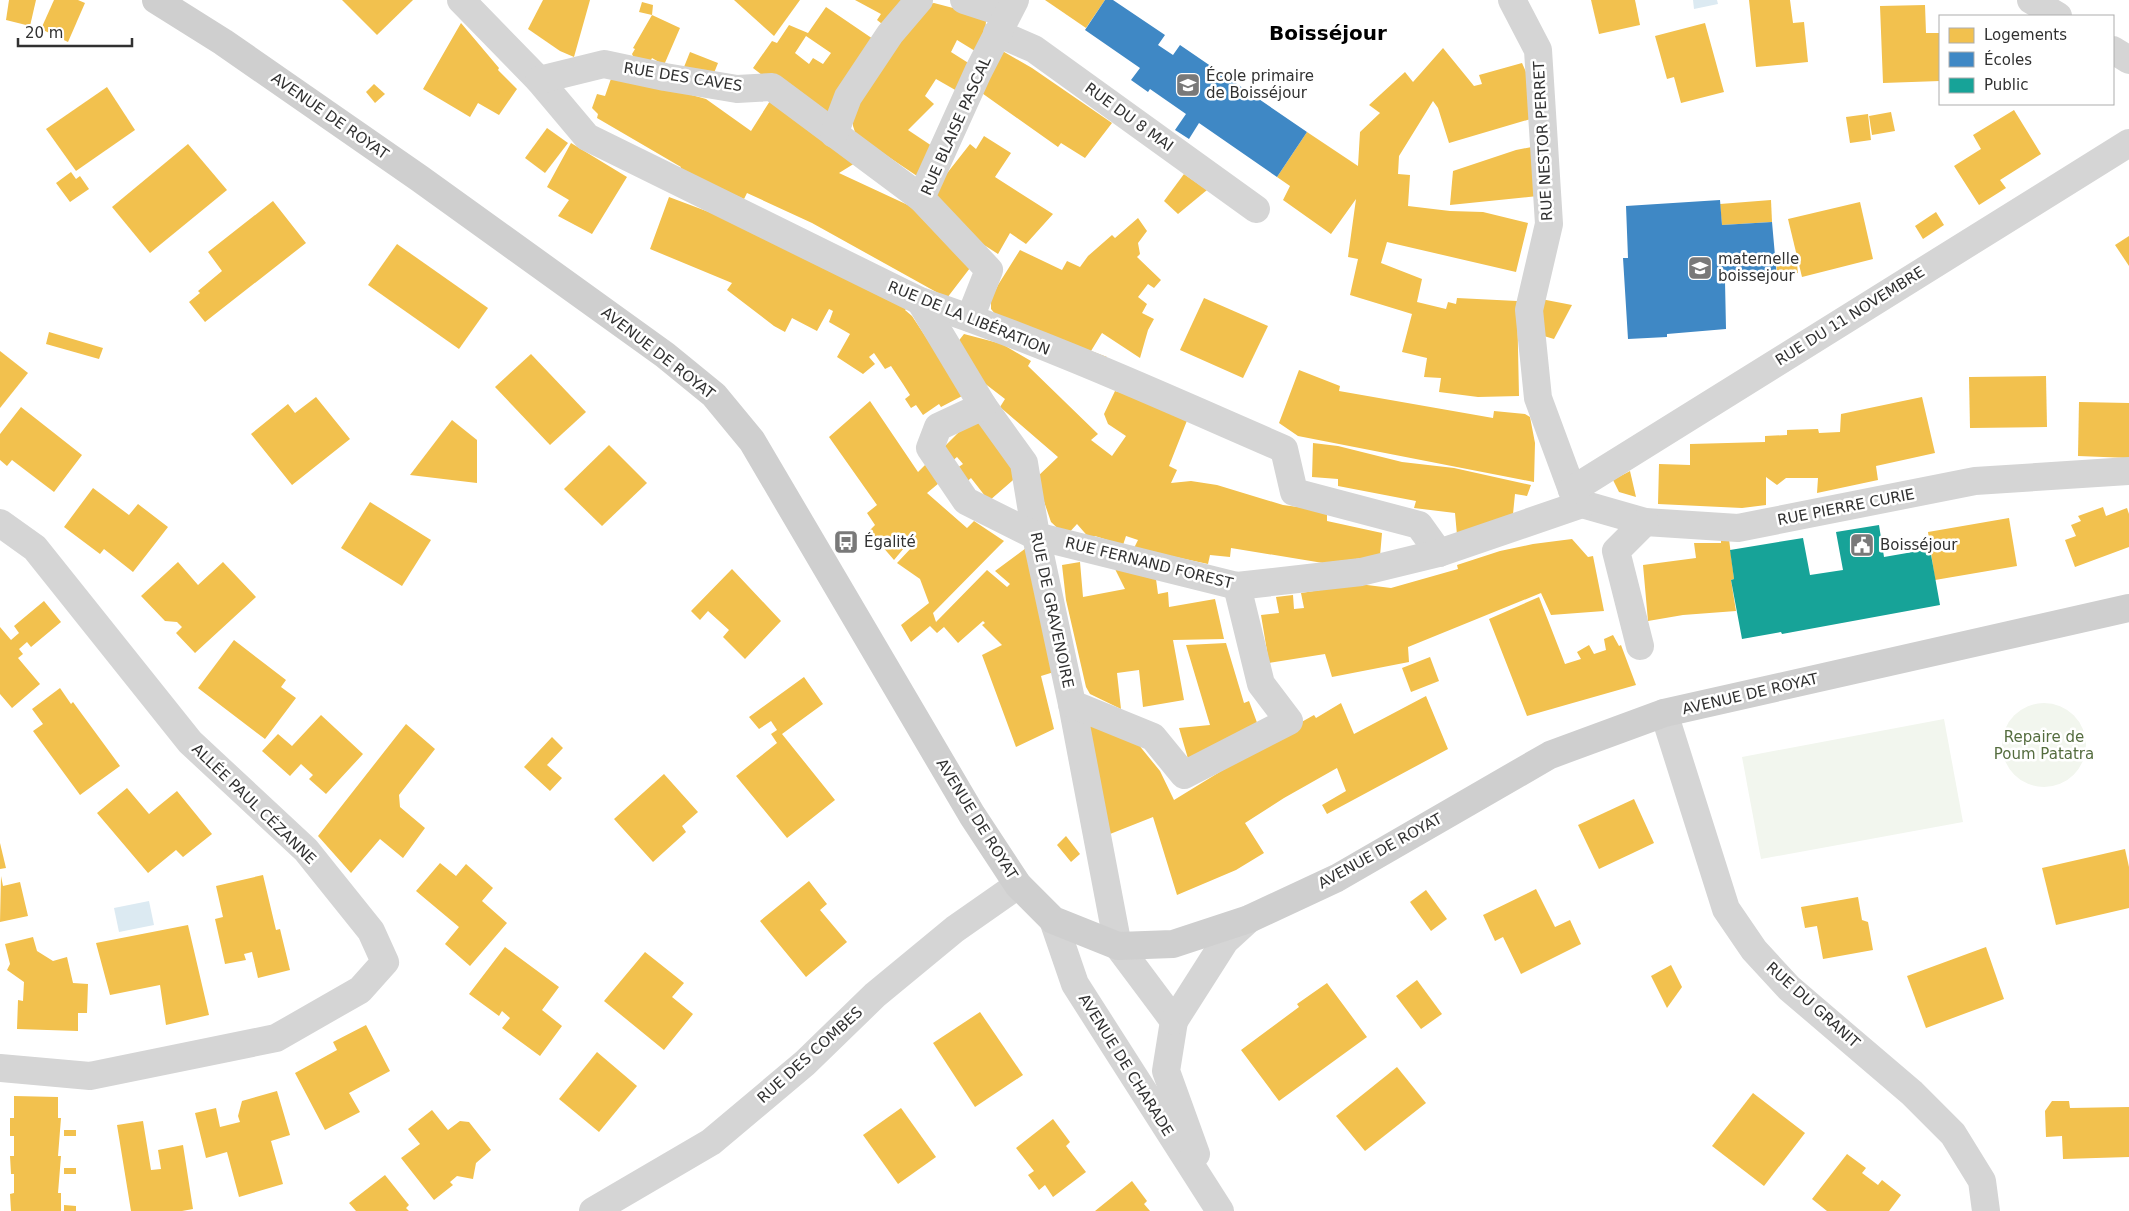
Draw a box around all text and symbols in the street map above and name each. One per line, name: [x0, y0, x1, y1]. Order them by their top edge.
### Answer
scale bar: [18, 15, 131, 47]
legend: [1939, 15, 2114, 105]
district label: Boisséjour: [1269, 21, 1387, 45]
text: 20 m: [25, 24, 63, 42]
text: Logements: [1984, 26, 2067, 44]
text: Écoles: [1984, 50, 2032, 69]
street label: RUE BLAISE PASCAL: [917, 53, 995, 198]
street label: RUE DES CAVES: [622, 59, 744, 95]
street label: RUE NESTOR PERRET: [1530, 60, 1556, 221]
place label: École primaire de Boisséjour: [1206, 66, 1314, 102]
street label: AVENUE DE ROYAT: [268, 69, 393, 164]
school or university icon: École primaire de Boisséjour: [1175, 72, 1201, 98]
text: Public: [1984, 76, 2028, 94]
street label: RUE DU 8 MAI: [1081, 79, 1177, 155]
place label: maternelle boissejour: [1718, 250, 1799, 285]
school or university icon: maternelle boissejour: [1687, 255, 1713, 281]
street label: RUE DU 11 NOVEMBRE: [1772, 263, 1928, 369]
street label: RUE DE LA LIBÉRATION: [885, 276, 1053, 359]
street label: AVENUE DE ROYAT: [598, 303, 719, 403]
street label: RUE PIERRE CURIE: [1776, 485, 1916, 529]
bus stop icon: Égalité: [833, 529, 859, 555]
street label: RUE DE GRAVENOIRE: [1027, 530, 1077, 690]
place label: Égalité: [864, 532, 916, 551]
public building icon: Boisséjour: [1849, 532, 1875, 558]
street label: RUE FERNAND FOREST: [1063, 533, 1236, 593]
place label: Boisséjour: [1880, 536, 1958, 554]
street label: AVENUE DE ROYAT: [1680, 669, 1821, 718]
park label: Repaire de Poum Patatra: [1994, 728, 2094, 763]
street label: ALLÉE PAUL CÉZANNE: [188, 739, 320, 868]
street label: AVENUE DE ROYAT: [933, 755, 1022, 883]
street label: AVENUE DE ROYAT: [1315, 809, 1446, 893]
street label: RUE DU GRANIT: [1763, 958, 1864, 1052]
street label: AVENUE DE CHARADE: [1075, 991, 1177, 1139]
street label: RUE DES COMBES: [754, 1003, 866, 1107]

